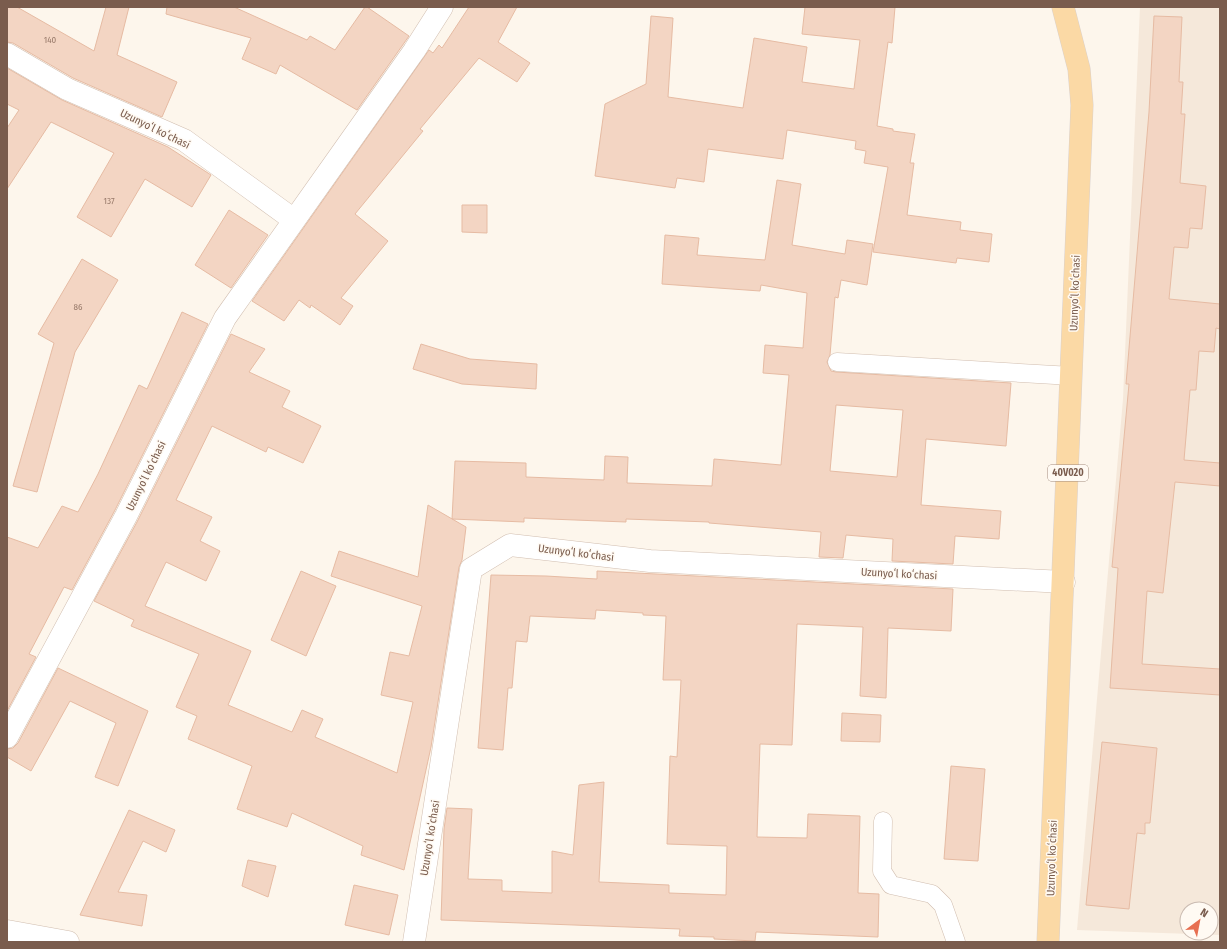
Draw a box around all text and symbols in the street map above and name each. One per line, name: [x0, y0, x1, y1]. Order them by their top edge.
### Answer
house number: 140: [44, 35, 57, 45]
street label: Uzunyoʻl koʻchasi: [118, 106, 192, 152]
house number: 137: [103, 196, 115, 206]
street label: Uzunyoʻl koʻchasi: [1067, 254, 1083, 331]
house number: 86: [74, 302, 83, 312]
street label: Uzunyoʻl koʻchasi: [123, 439, 169, 513]
road number: 40V020: [1048, 465, 1088, 481]
street label: Uzunyoʻl koʻchasi: [537, 542, 615, 564]
street label: Uzunyoʻl koʻchasi: [861, 566, 938, 583]
street label: Uzunyoʻl koʻchasi: [418, 799, 442, 877]
street label: Uzunyoʻl koʻchasi: [1044, 819, 1060, 896]
north arrow: [1179, 901, 1219, 941]
text: N: [1198, 906, 1210, 920]

